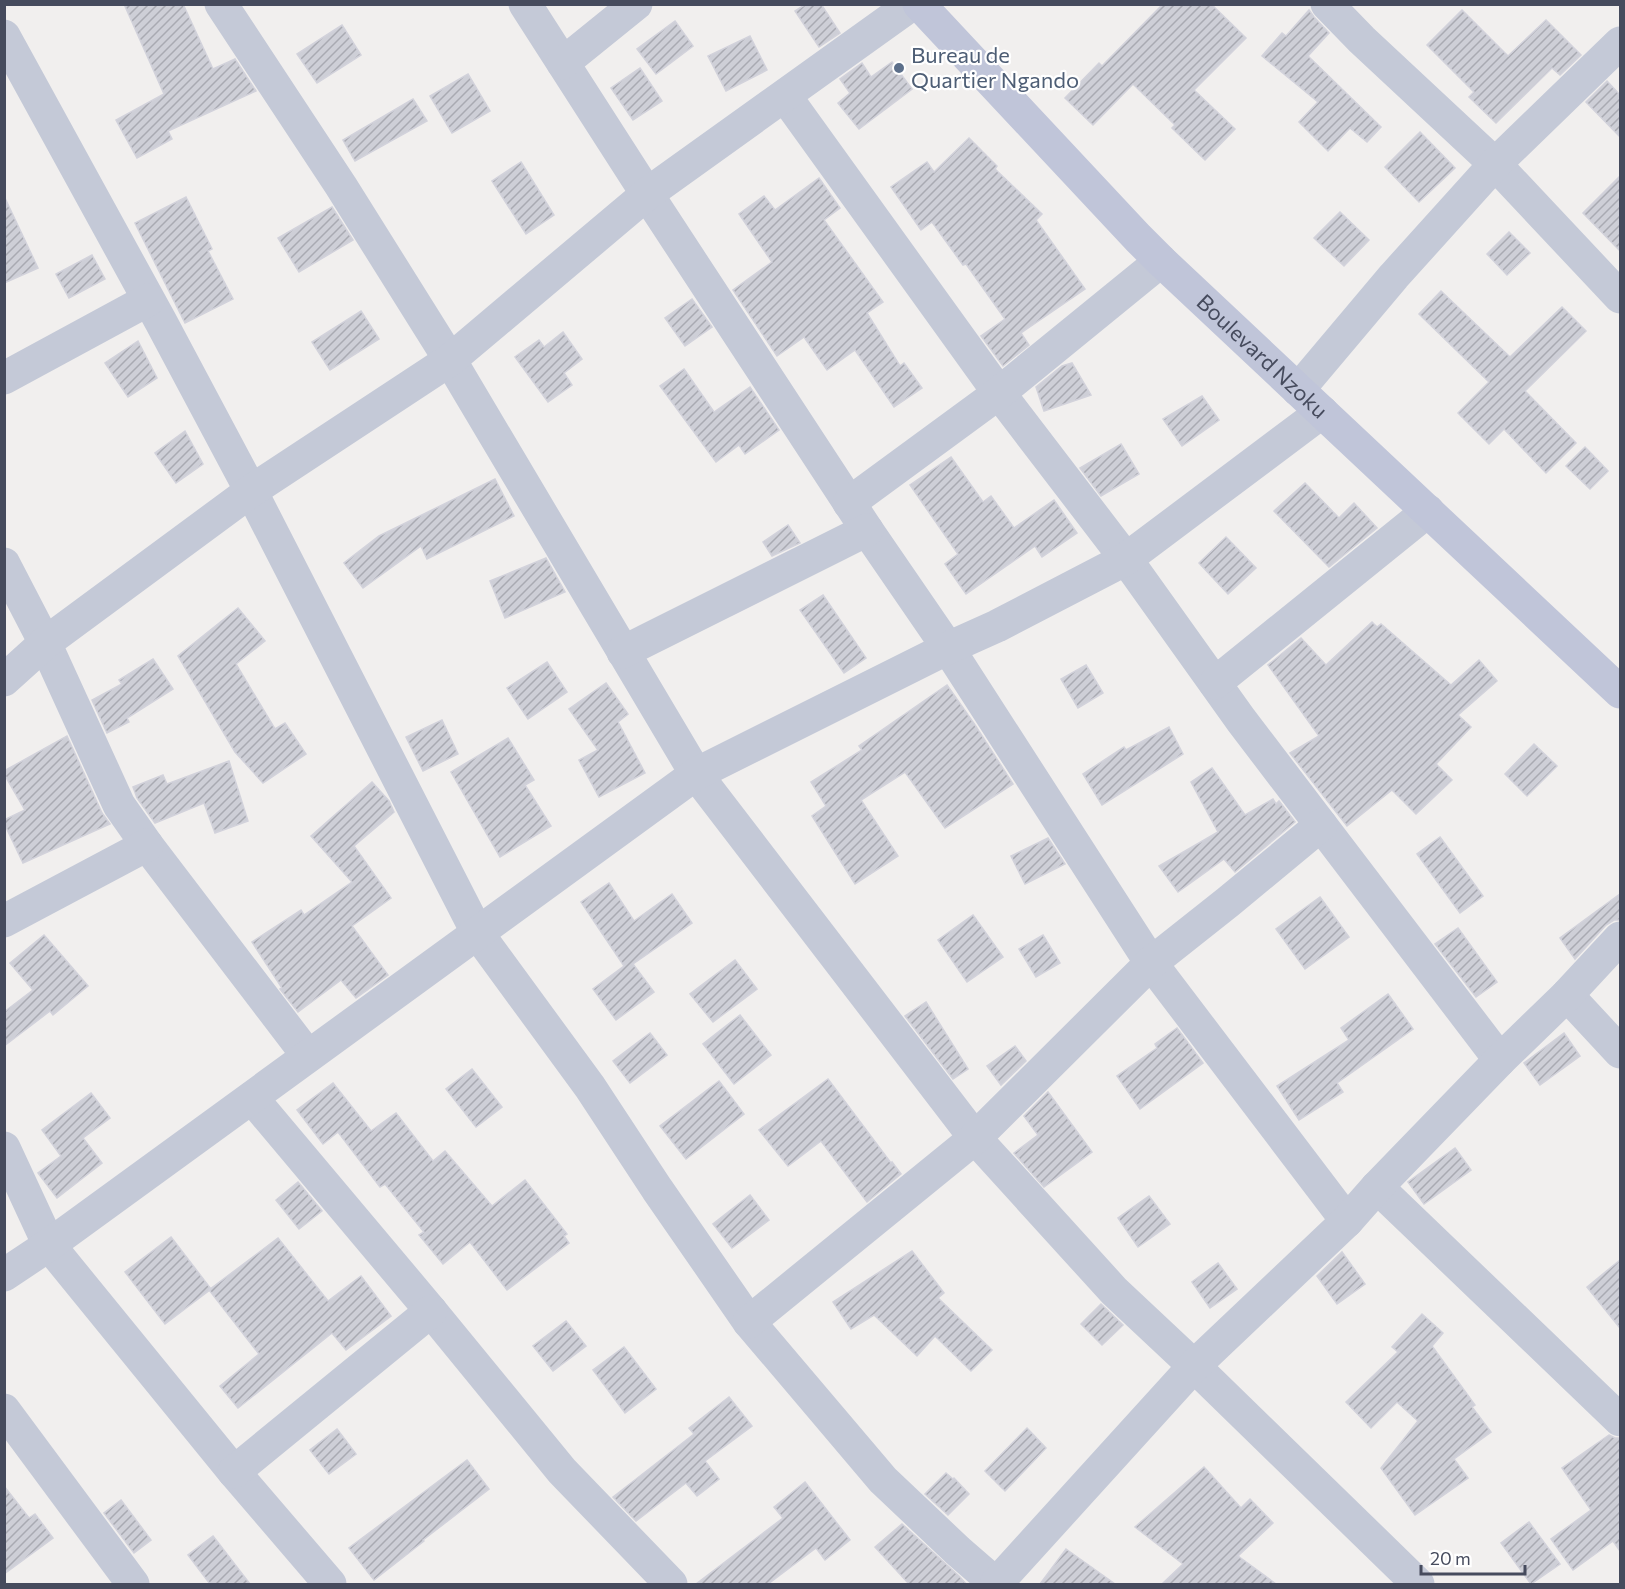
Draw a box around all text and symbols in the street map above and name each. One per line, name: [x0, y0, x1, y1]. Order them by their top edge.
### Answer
place label: Bureau de Quartier Ngando: [911, 41, 1079, 93]
marker: Bureau de Quartier Ngando: [892, 61, 906, 75]
street label: Boulevard Nzoku: [1192, 288, 1334, 424]
scale bar: [1421, 1538, 1524, 1576]
text: 20 m: [1430, 1547, 1471, 1569]

